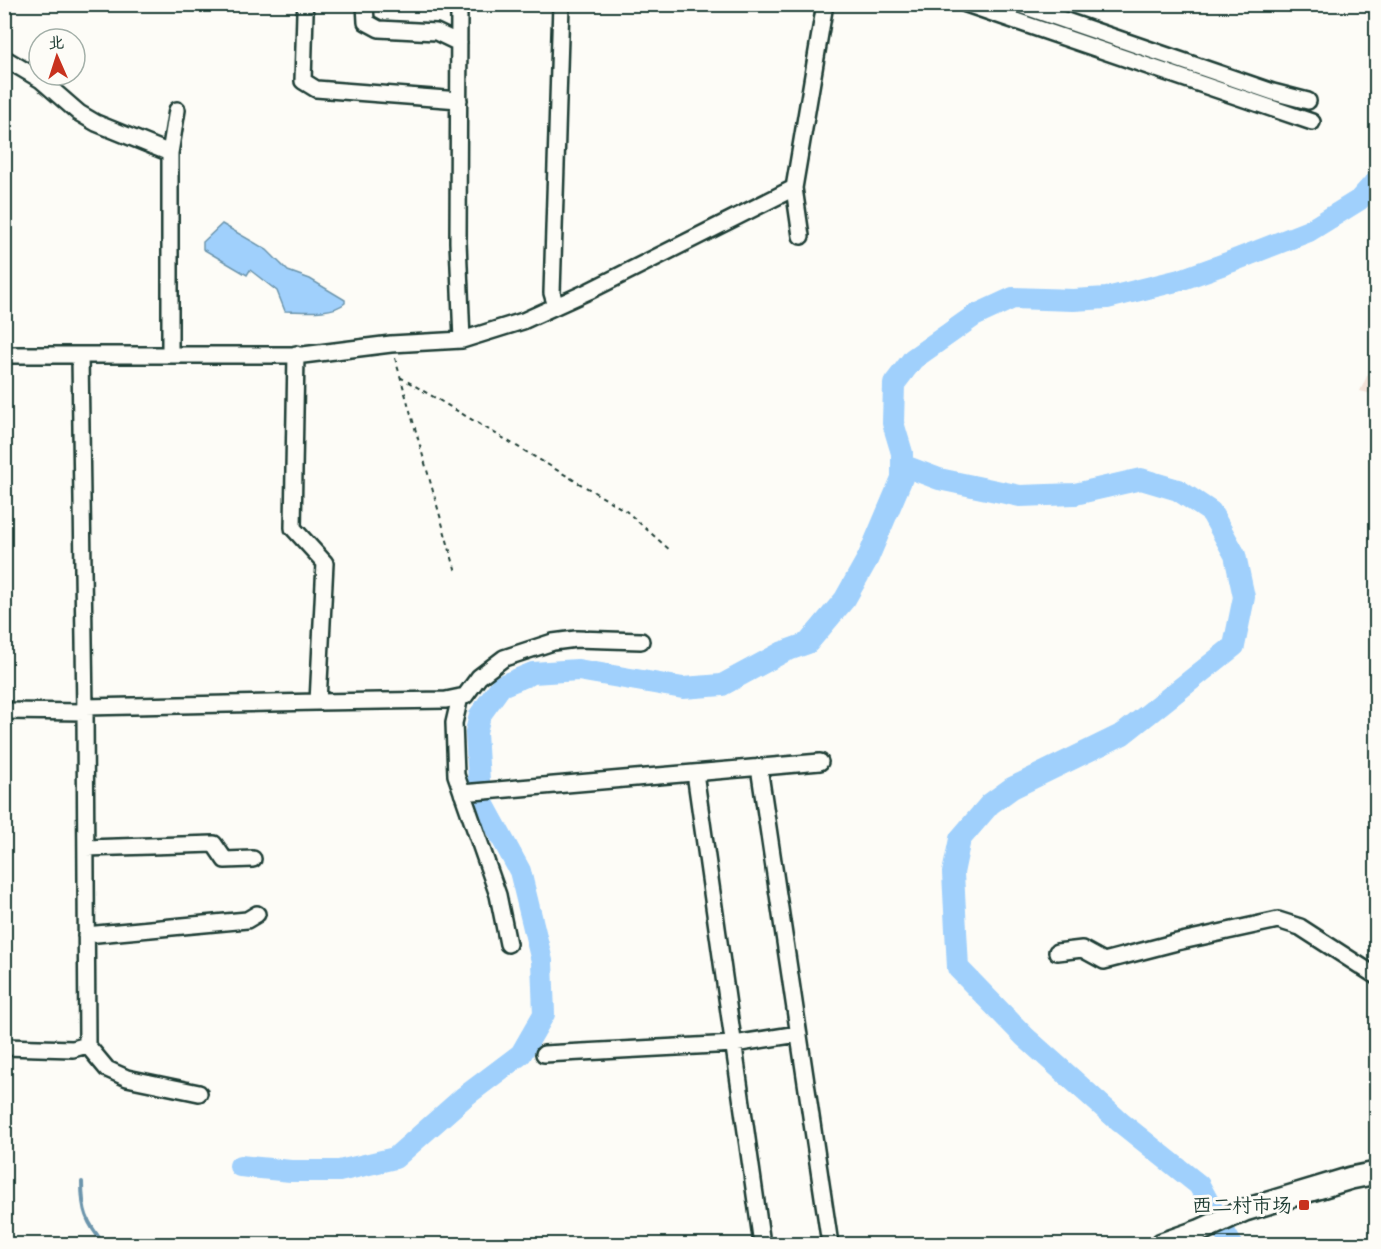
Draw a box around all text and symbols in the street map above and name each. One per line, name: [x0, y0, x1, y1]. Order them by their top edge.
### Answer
north arrow: [27, 27, 87, 87]
text: 北: [48, 33, 65, 53]
place label: 西二村市场: [1192, 1193, 1292, 1218]
marker: 西二村市场: [1297, 1198, 1311, 1212]

